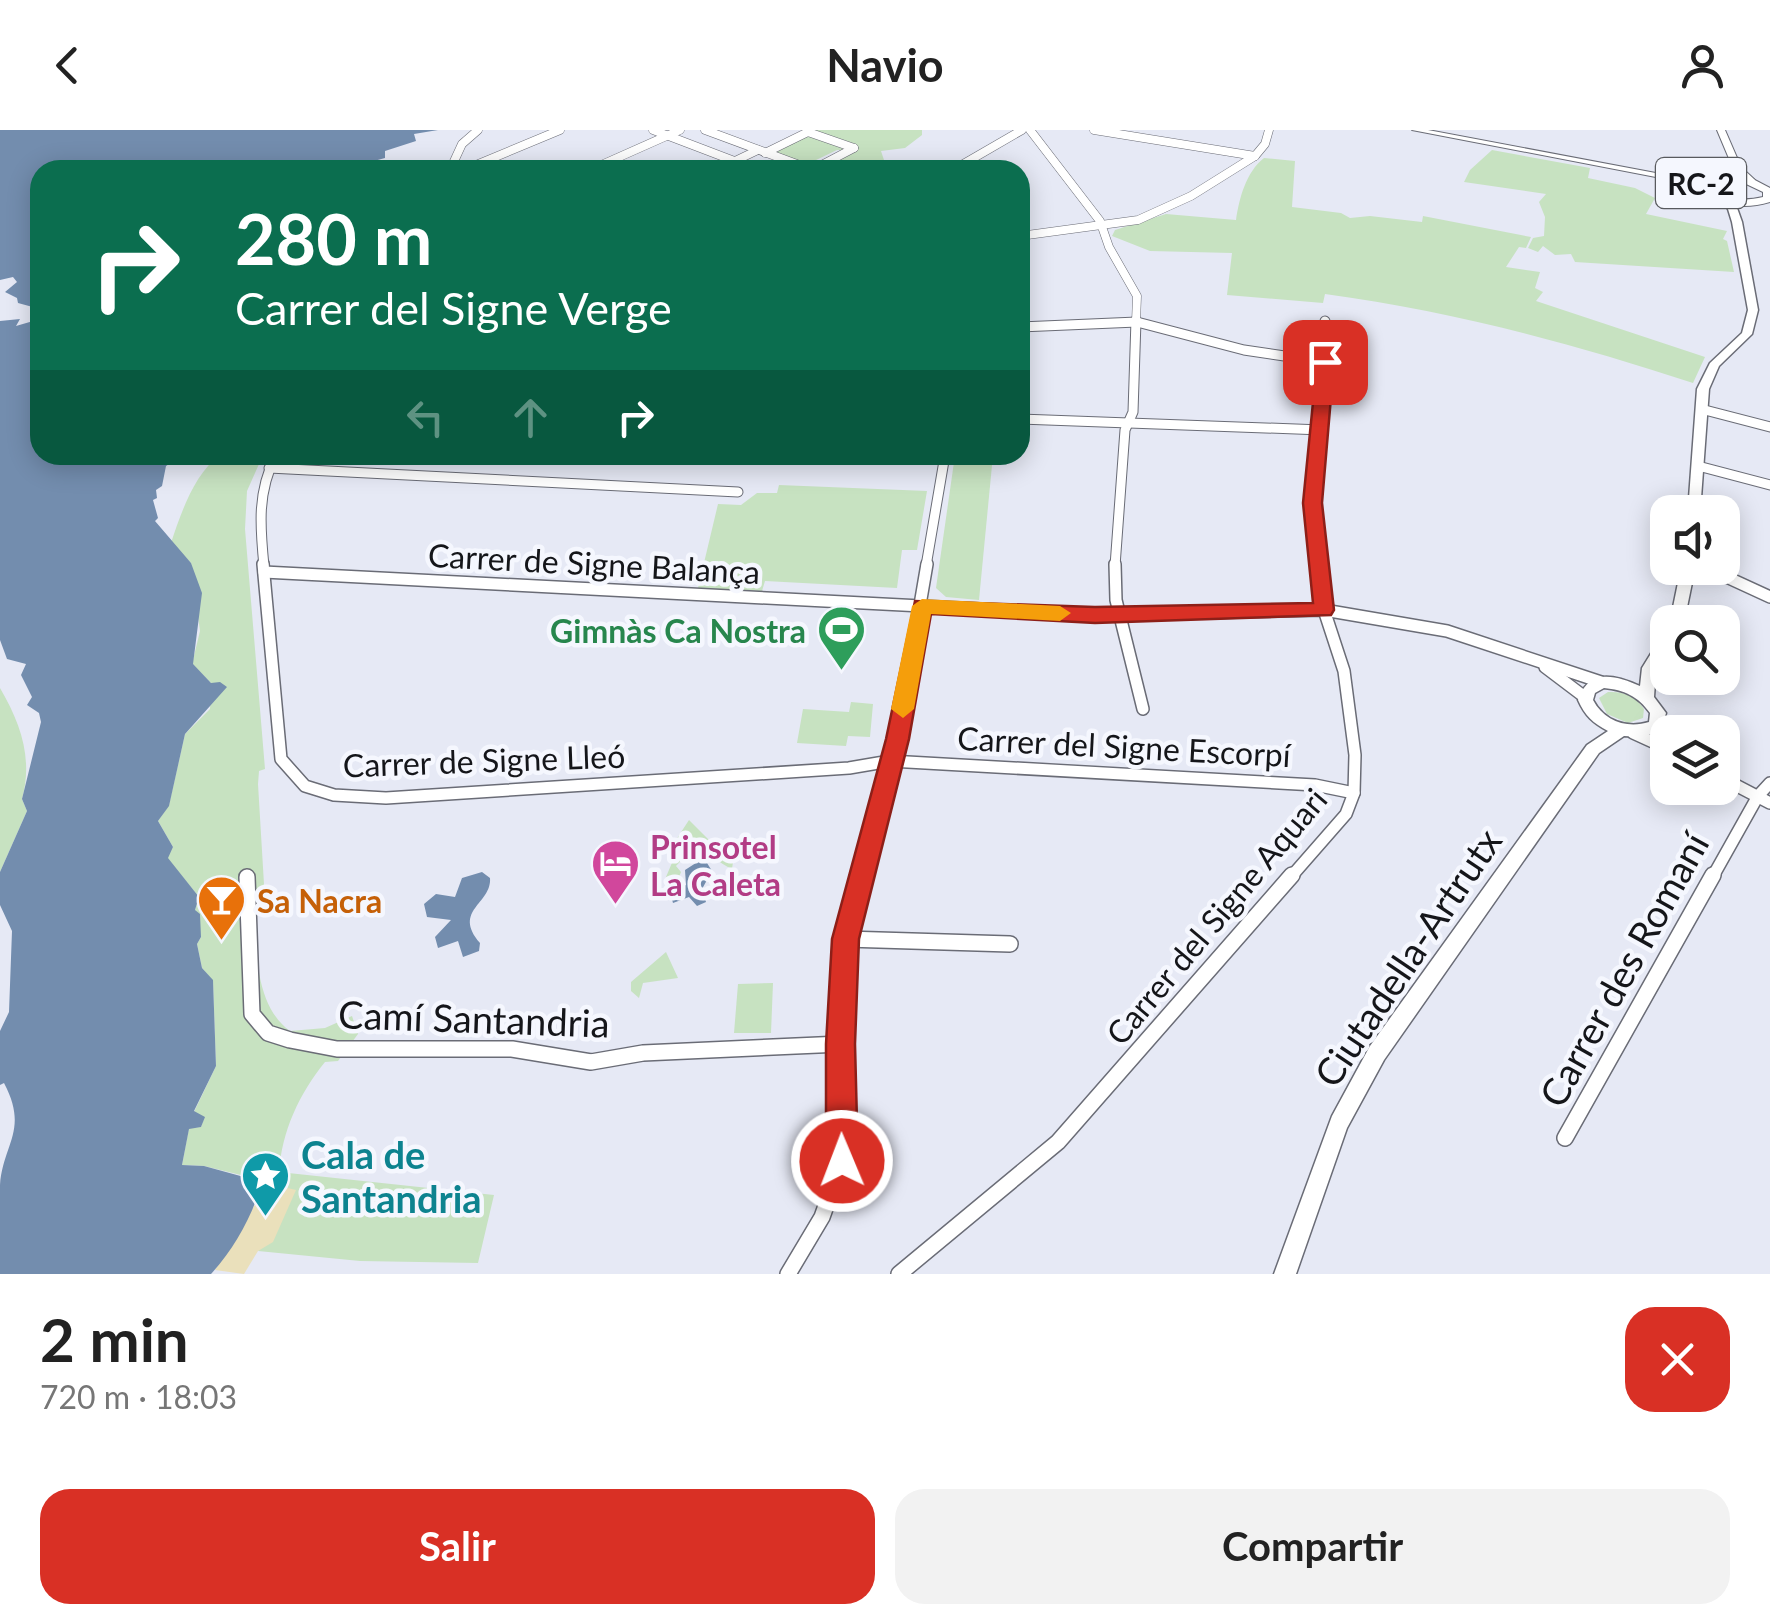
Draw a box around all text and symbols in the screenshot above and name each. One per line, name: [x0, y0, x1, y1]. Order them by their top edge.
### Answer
icon: back: [40, 38, 95, 93]
text: Navio: [826, 38, 944, 92]
icon: person: [1675, 38, 1730, 93]
road number: RC-2: [1656, 158, 1746, 208]
text: 280 m: [235, 196, 432, 280]
icon: right: [70, 200, 200, 330]
text: Carrer del Signe Verge: [235, 281, 672, 335]
pin: [1283, 320, 1368, 405]
icon: arrive: [1298, 335, 1353, 390]
icon: left: [398, 390, 453, 445]
icon: ahead: [503, 390, 558, 445]
icon: right: [608, 390, 663, 445]
map controls: [1650, 495, 1740, 805]
button: sound: [1650, 495, 1740, 585]
street label: Carrer de Signe Balança: [427, 535, 761, 591]
sports icon: Gimnàs Ca Nostra: [815, 604, 867, 672]
button: search: [1650, 605, 1740, 695]
place label: Gimnàs Ca Nostra: [550, 611, 806, 650]
button: layers: [1650, 715, 1740, 805]
street label: Carrer del Signe Escorpí: [956, 718, 1293, 774]
street label: Carrer de Signe Lleó: [342, 736, 626, 784]
street label: Carrer del Signe Aquari: [1097, 780, 1335, 1052]
street label: Ciutadella-Artrutx: [1304, 819, 1510, 1095]
street label: Carrer des Romaní: [1529, 822, 1718, 1114]
place label: Prinsotel La Caleta: [650, 827, 781, 903]
hotel icon: Prinsotel La Caleta: [589, 838, 641, 906]
bar icon: Sa Nacra: [196, 874, 248, 942]
place label: Sa Nacra: [257, 881, 382, 920]
street label: Camí Santandria: [338, 990, 610, 1046]
position arrow: [790, 1109, 894, 1213]
place label: Cala de Santandria: [301, 1131, 482, 1221]
place icon: Cala de Santandria: [240, 1150, 292, 1218]
text: 2 min: [40, 1303, 189, 1375]
button: close: [1625, 1307, 1730, 1412]
text: 720 m · 18:03: [40, 1377, 237, 1416]
button: Salir: [40, 1489, 875, 1604]
button: Compartir: [895, 1489, 1730, 1604]

